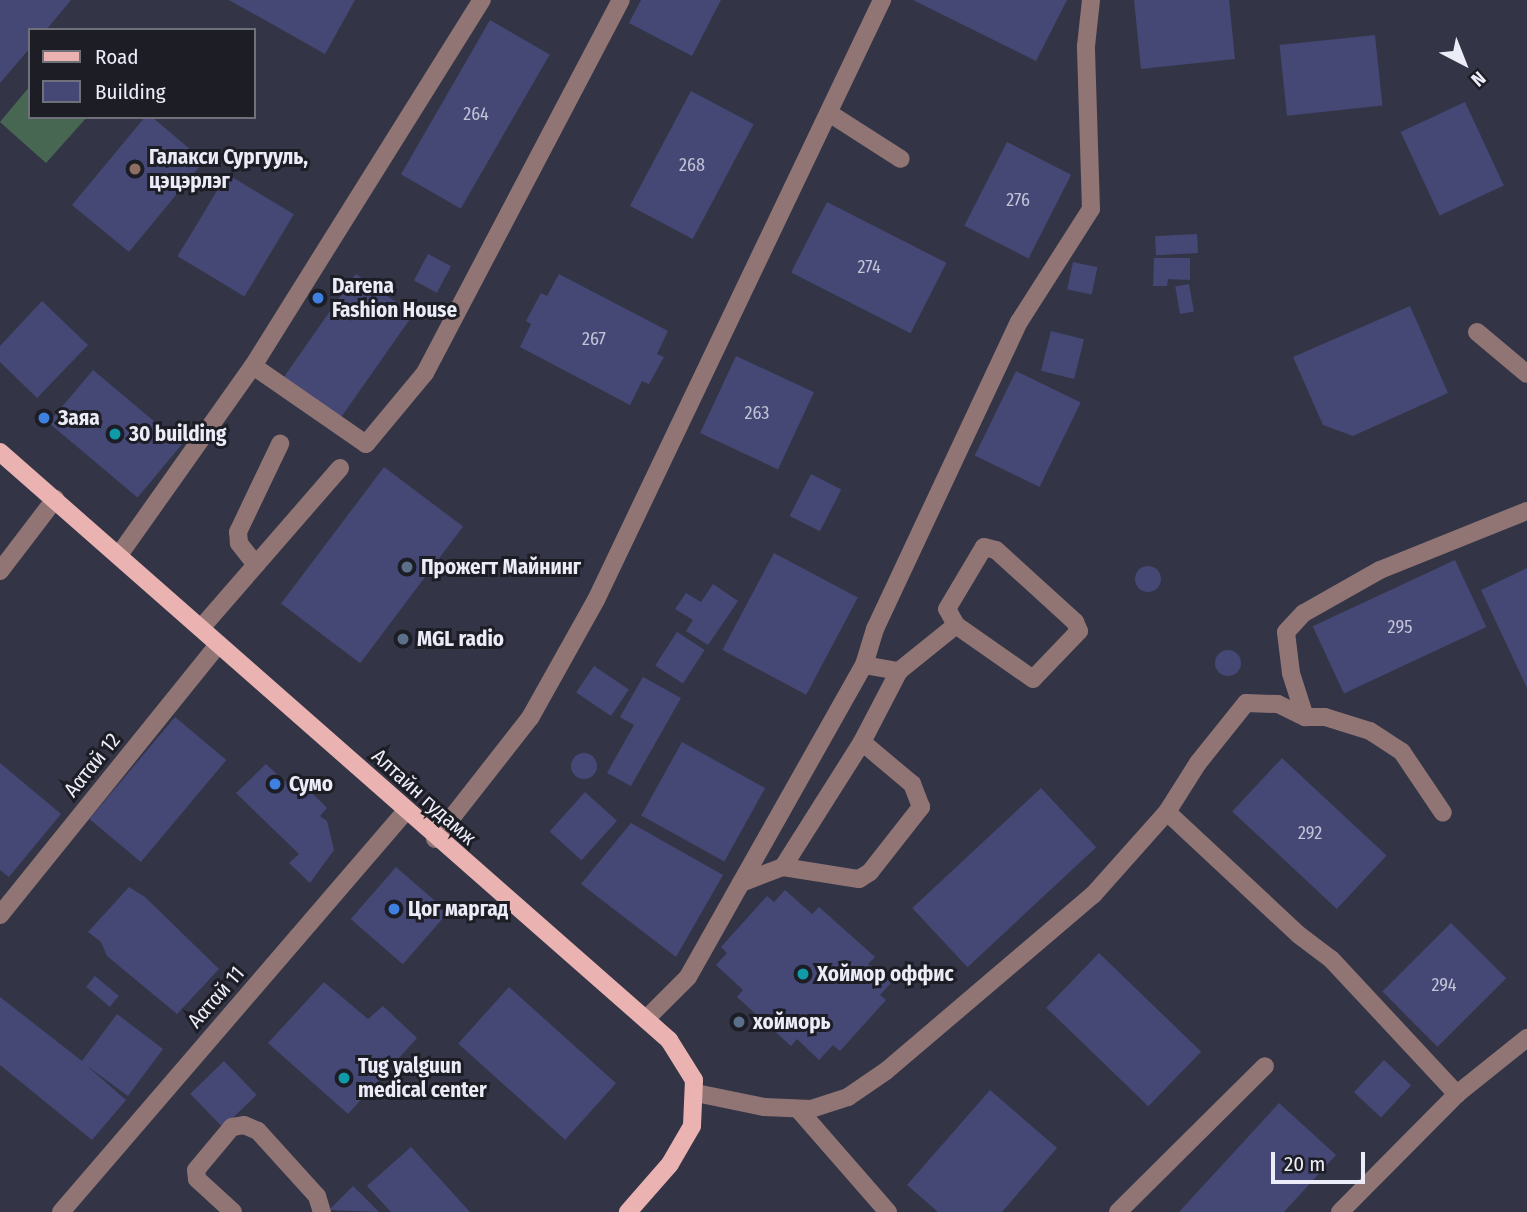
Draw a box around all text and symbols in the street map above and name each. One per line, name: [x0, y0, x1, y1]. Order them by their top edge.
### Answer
legend: [28, 28, 256, 119]
north arrow: [1429, 28, 1499, 98]
text: Road: [95, 44, 139, 70]
text: N: [1466, 67, 1490, 91]
text: Building: [95, 79, 166, 105]
house number: 264: [463, 103, 489, 125]
place label: Галакси Сургууль, цэцэрлэг: [149, 144, 308, 194]
house number: 268: [679, 154, 705, 176]
marker: Галакси Сургууль, цэцэрлэг: [127, 161, 143, 177]
house number: 276: [1006, 189, 1030, 211]
house number: 274: [857, 256, 881, 278]
place label: Darena Fashion House: [332, 273, 457, 323]
marker: Darena Fashion House: [310, 290, 326, 306]
house number: 267: [582, 328, 606, 350]
house number: 263: [745, 402, 769, 424]
place label: Заяа: [58, 405, 100, 431]
marker: Заяа: [36, 410, 52, 426]
place label: 30 building: [129, 421, 226, 447]
marker: 30 building: [107, 426, 123, 442]
place label: Прожегт Майнинг: [421, 554, 581, 580]
marker: Прожегт Майнинг: [399, 559, 415, 575]
house number: 295: [1388, 616, 1412, 638]
place label: MGL radio: [417, 626, 504, 652]
marker: MGL radio: [395, 631, 411, 647]
street label: Ααταй 12: [59, 728, 125, 802]
street label: Алтайн гудамж: [367, 744, 481, 850]
place label: Сумо: [289, 771, 333, 797]
marker: Сумо: [267, 776, 283, 792]
house number: 292: [1298, 822, 1322, 844]
place label: Цог маргад: [408, 896, 508, 922]
marker: Цог маргад: [386, 901, 402, 917]
street label: Ααταй 11: [182, 961, 250, 1033]
place label: Хоймор оффис: [817, 961, 954, 987]
marker: Хоймор оффис: [795, 966, 811, 982]
house number: 294: [1431, 974, 1457, 996]
place label: хойморь: [753, 1009, 830, 1035]
marker: хойморь: [731, 1014, 747, 1030]
place label: Tug yalguun medical center: [358, 1053, 487, 1103]
marker: Tug yalguun medical center: [336, 1070, 352, 1086]
scale bar: [1275, 1138, 1370, 1182]
text: 20 m: [1284, 1151, 1325, 1177]

